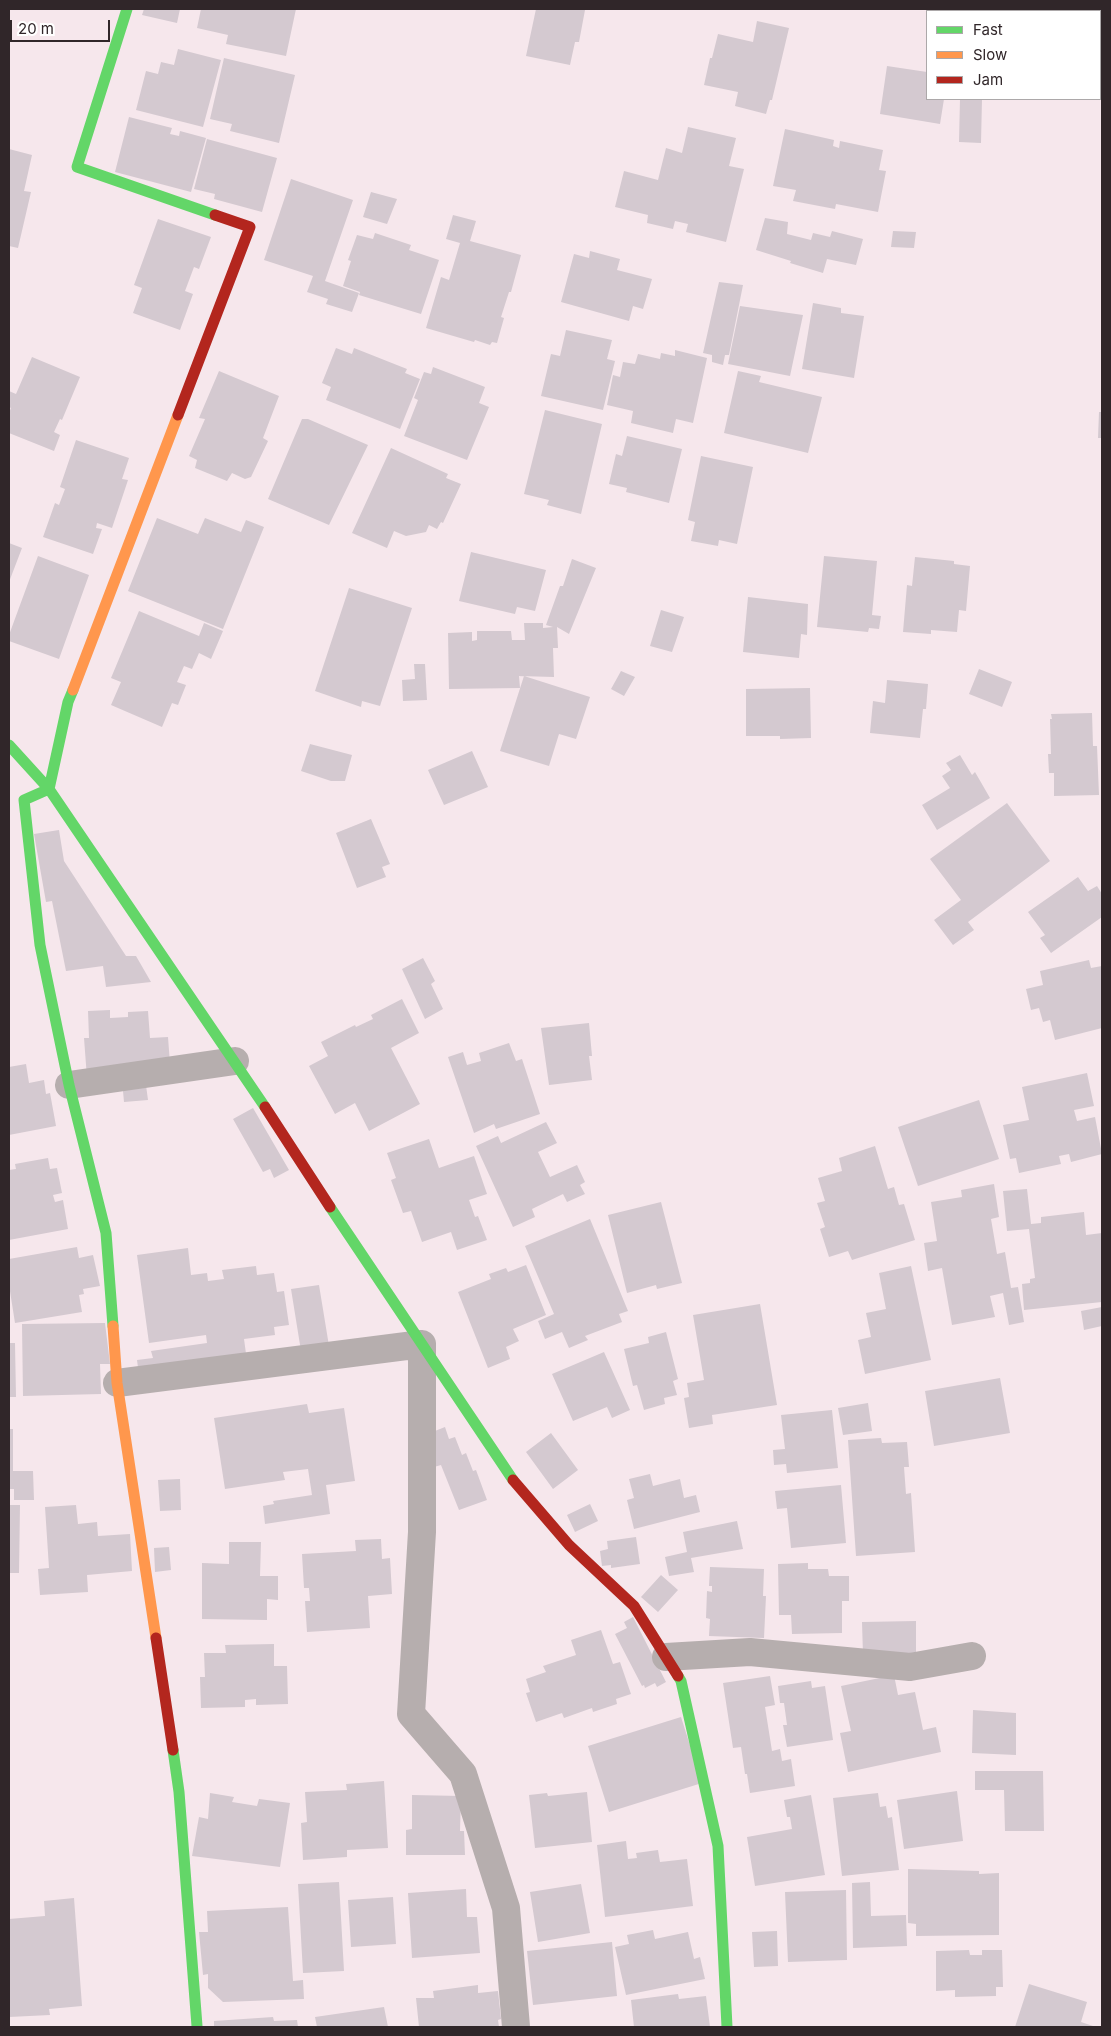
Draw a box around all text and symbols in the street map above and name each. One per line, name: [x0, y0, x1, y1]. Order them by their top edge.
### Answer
scale bar: [12, 10, 112, 42]
legend: [926, 10, 1101, 100]
text: 20 m: [18, 19, 54, 38]
text: Fast: [973, 20, 1003, 39]
text: Slow: [973, 45, 1007, 64]
text: Jam: [973, 70, 1003, 89]

